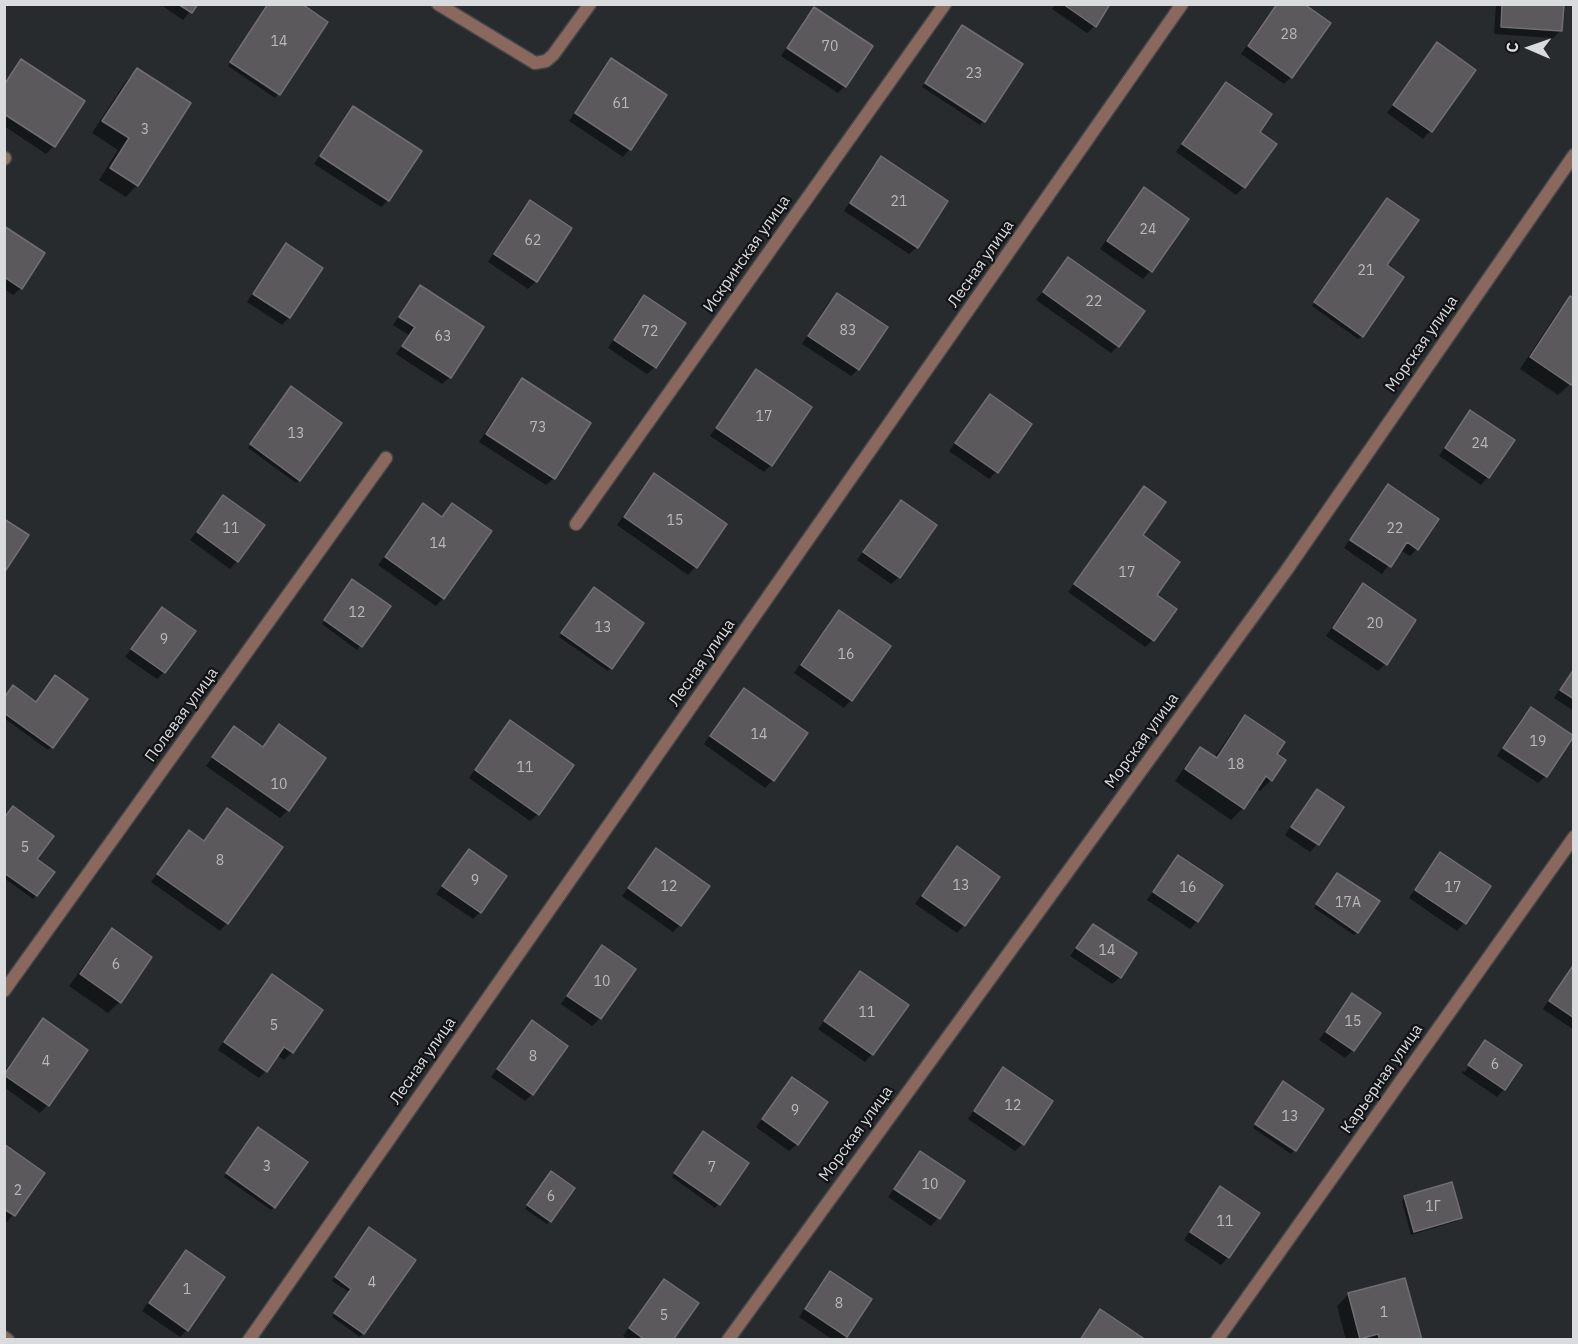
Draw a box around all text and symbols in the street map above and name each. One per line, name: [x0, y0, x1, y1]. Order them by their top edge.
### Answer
north arrow: [1500, 18, 1560, 78]
house number: 28: [1281, 27, 1297, 43]
house number: 14: [271, 34, 287, 50]
house number: 70: [822, 39, 838, 55]
text: С: [1502, 42, 1522, 53]
house number: 23: [966, 66, 982, 82]
house number: 61: [613, 96, 629, 112]
house number: 3: [141, 122, 149, 138]
street label: Искринская улица: [700, 192, 794, 316]
house number: 21: [891, 194, 907, 210]
street label: Лесная улица: [944, 217, 1018, 311]
house number: 24: [1140, 222, 1156, 238]
house number: 62: [525, 233, 541, 249]
house number: 21: [1358, 263, 1374, 279]
street label: Морская улица: [1382, 292, 1462, 396]
house number: 22: [1086, 294, 1102, 310]
house number: 83: [840, 323, 856, 339]
house number: 72: [642, 324, 658, 340]
house number: 63: [435, 329, 451, 345]
house number: 17: [756, 409, 772, 425]
house number: 73: [530, 420, 546, 436]
house number: 13: [288, 426, 304, 442]
house number: 24: [1472, 436, 1488, 452]
house number: 15: [667, 513, 683, 529]
house number: 11: [223, 521, 239, 537]
house number: 22: [1387, 521, 1403, 537]
house number: 14: [430, 536, 446, 552]
house number: 17: [1119, 565, 1135, 581]
house number: 12: [349, 605, 365, 621]
street label: Лесная улица: [665, 616, 739, 710]
house number: 20: [1367, 616, 1383, 632]
house number: 13: [595, 620, 611, 636]
house number: 9: [160, 632, 168, 648]
house number: 16: [838, 647, 854, 663]
street label: Полевая улица: [141, 664, 223, 766]
street label: Морская улица: [1101, 690, 1183, 792]
house number: 14: [751, 727, 767, 743]
house number: 19: [1530, 734, 1546, 750]
house number: 18: [1228, 757, 1244, 773]
house number: 11: [517, 760, 533, 776]
house number: 10: [271, 777, 287, 793]
house number: 5: [21, 840, 29, 856]
house number: 8: [216, 853, 224, 869]
house number: 9: [471, 873, 479, 889]
house number: 13: [953, 878, 969, 894]
house number: 12: [661, 879, 677, 895]
house number: 16: [1180, 880, 1196, 896]
house number: 17: [1445, 880, 1461, 896]
house number: 17А: [1335, 895, 1361, 911]
house number: 14: [1099, 943, 1115, 959]
house number: 6: [112, 957, 120, 973]
house number: 10: [594, 974, 610, 990]
house number: 11: [859, 1005, 875, 1021]
street label: Лесная улица: [386, 1014, 460, 1108]
house number: 15: [1345, 1014, 1361, 1030]
house number: 5: [270, 1018, 278, 1034]
street label: Карьерная улица: [1337, 1021, 1427, 1137]
house number: 8: [529, 1049, 537, 1065]
house number: 4: [42, 1054, 50, 1070]
house number: 6: [1491, 1057, 1499, 1073]
street label: Морская улица: [815, 1083, 897, 1185]
house number: 12: [1005, 1098, 1021, 1114]
house number: 9: [791, 1103, 799, 1119]
house number: 13: [1282, 1109, 1298, 1125]
house number: 3: [263, 1159, 271, 1175]
house number: 7: [708, 1160, 716, 1176]
house number: 10: [922, 1177, 938, 1193]
house number: 2: [14, 1183, 22, 1199]
house number: 6: [547, 1189, 555, 1205]
house number: 1Г: [1425, 1199, 1441, 1215]
house number: 11: [1217, 1214, 1233, 1230]
house number: 4: [368, 1275, 376, 1291]
house number: 1: [183, 1282, 191, 1298]
house number: 8: [835, 1296, 843, 1312]
house number: 1: [1380, 1305, 1388, 1321]
house number: 5: [660, 1308, 668, 1324]

